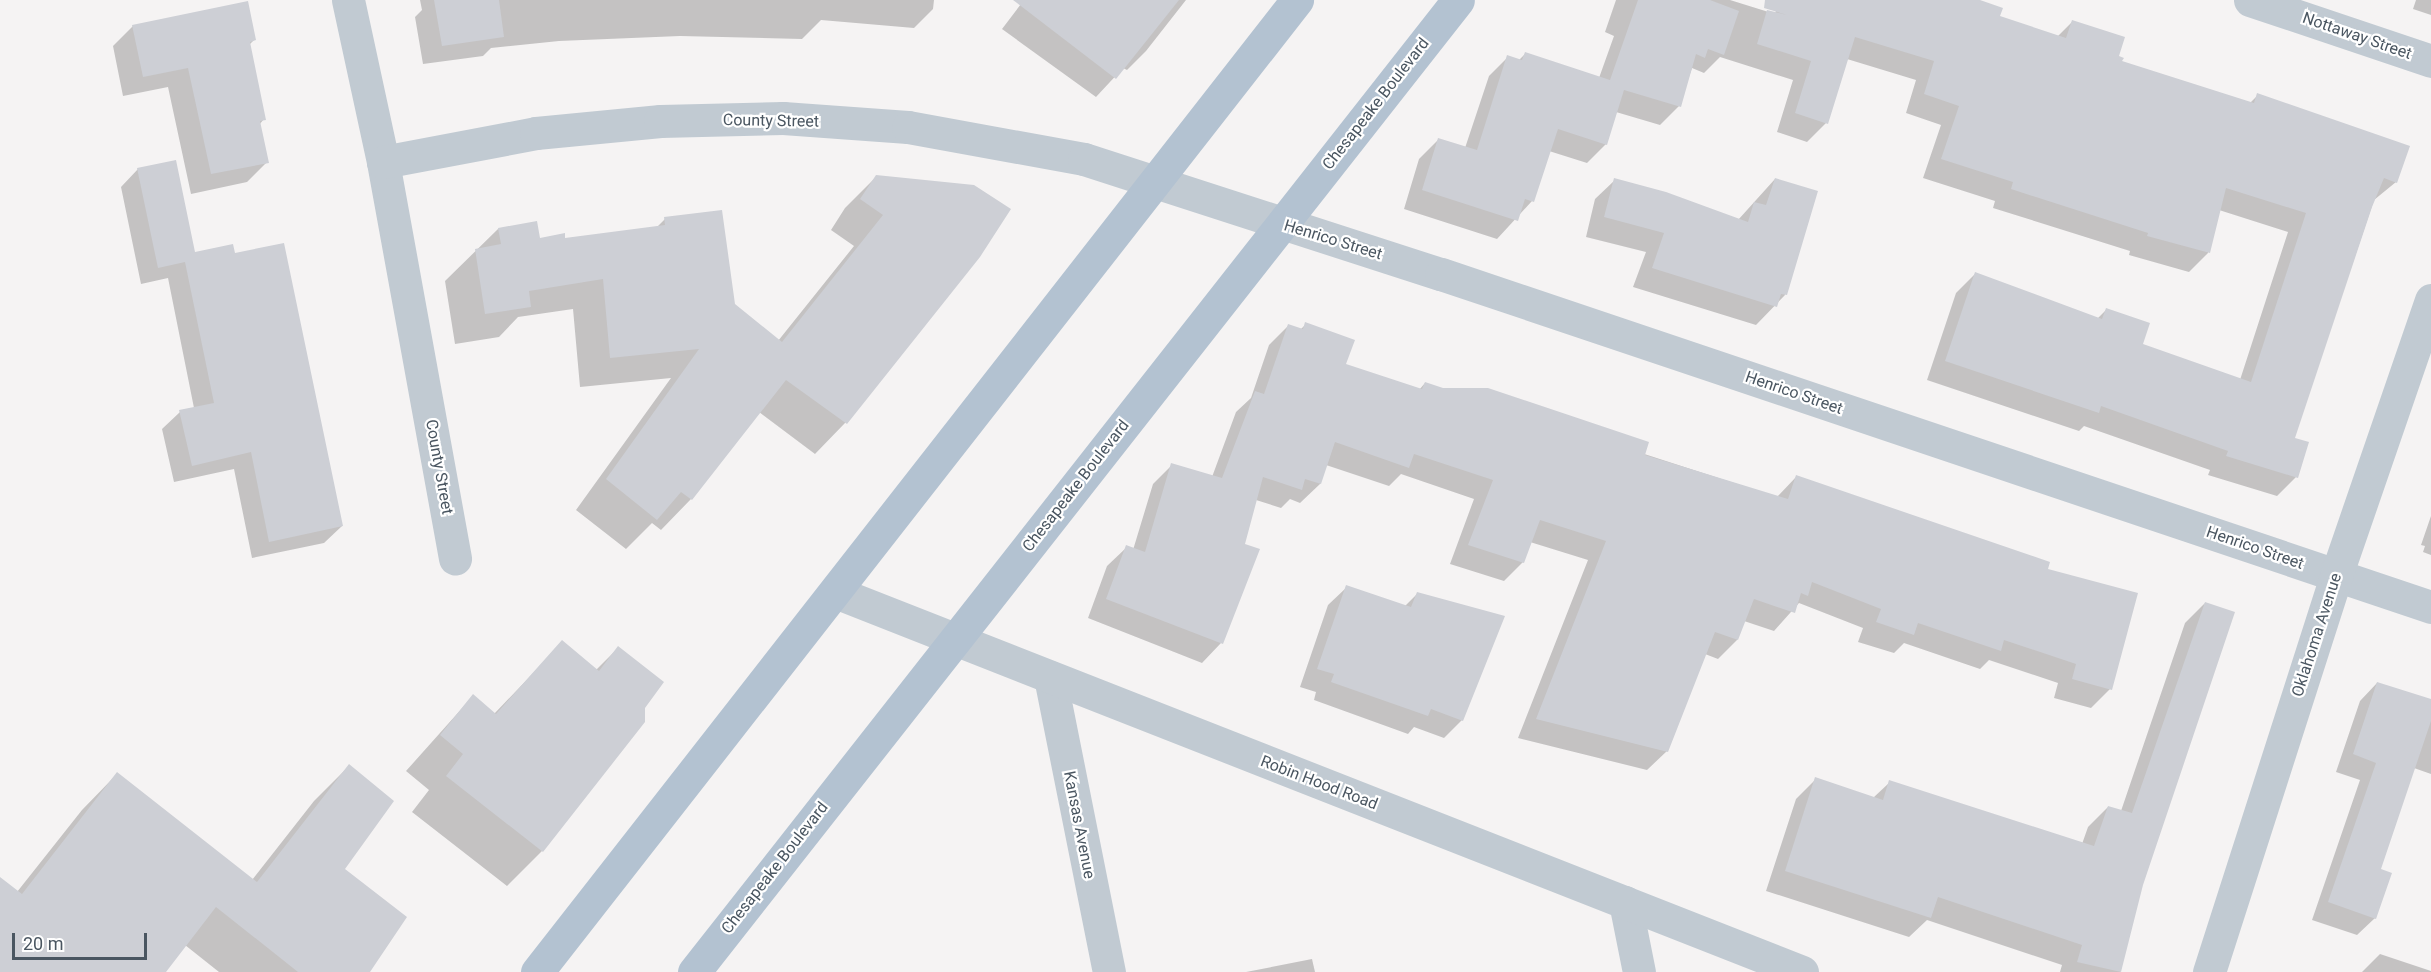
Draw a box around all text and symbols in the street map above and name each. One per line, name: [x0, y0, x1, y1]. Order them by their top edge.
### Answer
street label: Nottaway Street: [2300, 8, 2414, 64]
street label: Chesapeake Boulevard: [1319, 34, 1433, 174]
street label: County Street: [723, 111, 819, 131]
street label: Henrico Street: [1282, 216, 1384, 264]
street label: Henrico Street: [1743, 367, 1845, 419]
street label: Chesapeake Boulevard: [1019, 416, 1133, 556]
street label: County Street: [421, 418, 457, 516]
street label: Henrico Street: [2204, 522, 2306, 574]
street label: Oklahoma Avenue: [2288, 571, 2346, 699]
street label: Robin Hood Road: [1258, 752, 1380, 814]
street label: Kansas Avenue: [1059, 770, 1099, 880]
street label: Chesapeake Boulevard: [718, 798, 832, 938]
scale bar: [15, 921, 150, 959]
text: 20 m: [23, 933, 63, 954]

